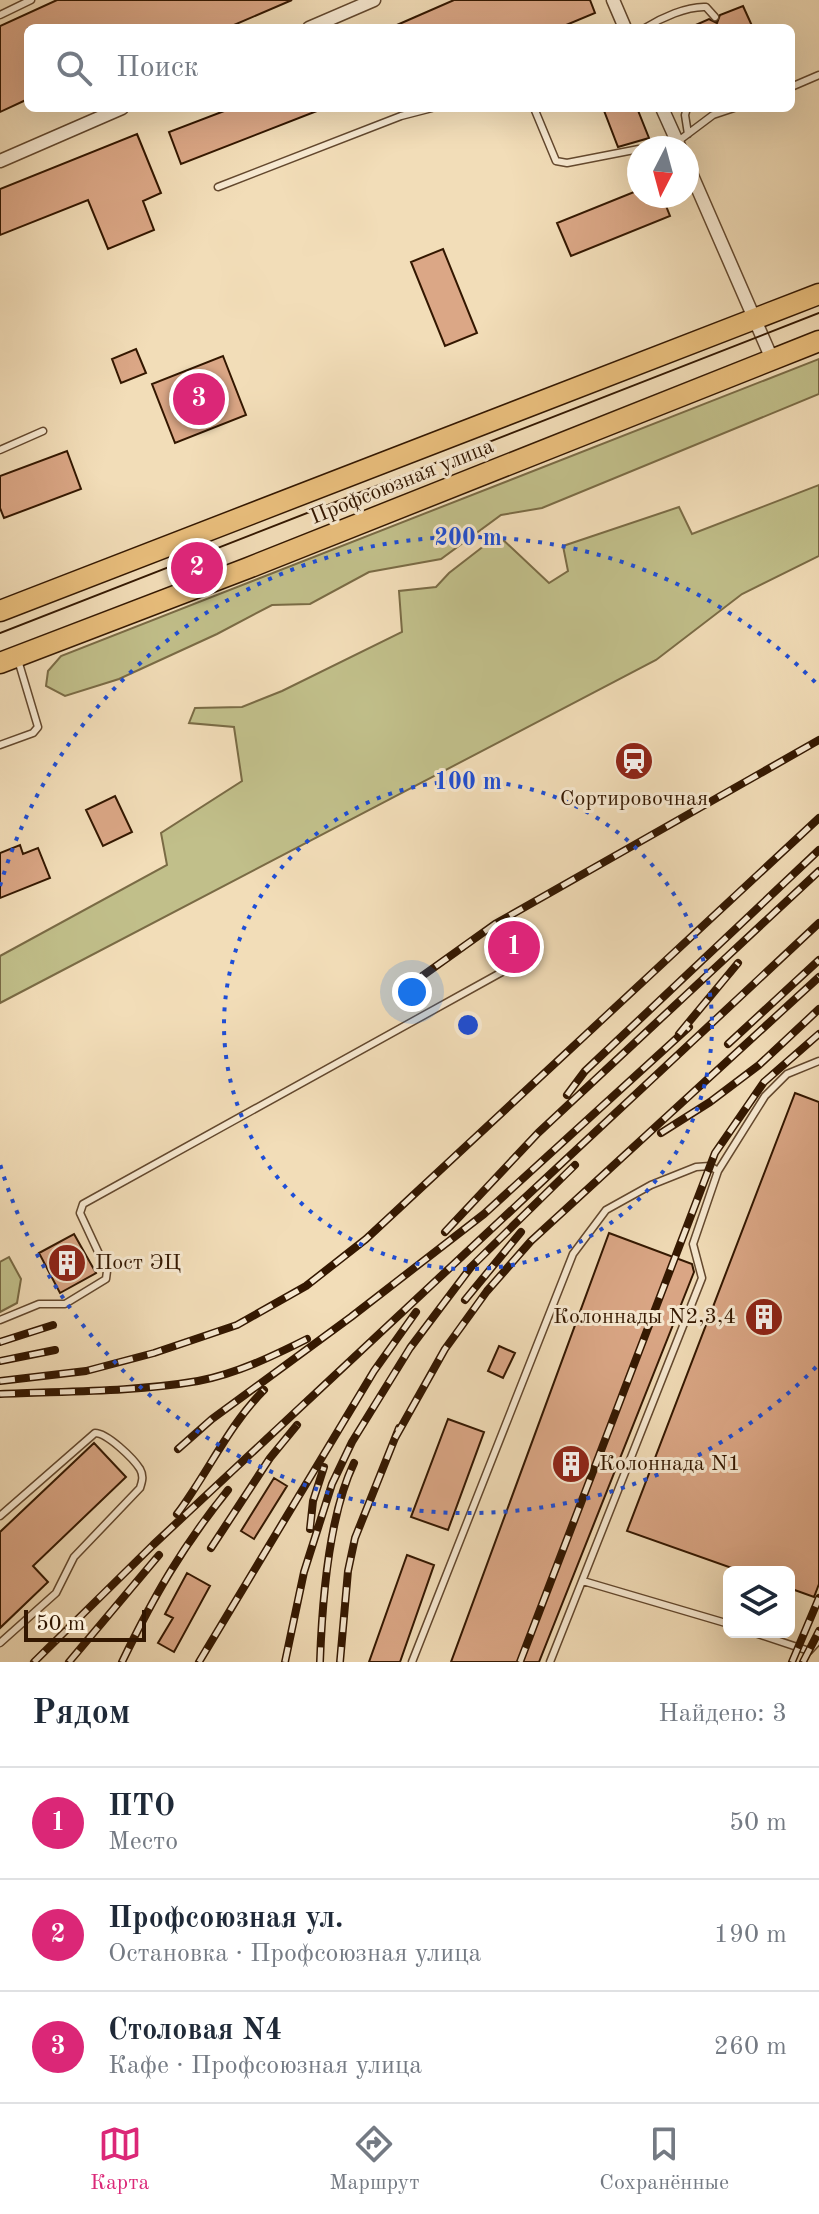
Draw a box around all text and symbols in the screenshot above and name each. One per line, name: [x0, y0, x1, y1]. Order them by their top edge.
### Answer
search box: [24, 24, 795, 112]
icon: search: [52, 46, 96, 90]
text: Поиск: [116, 53, 199, 83]
north arrow: [627, 136, 699, 208]
pin: 3: [173, 369, 225, 429]
street label: Профсоюзная улица: [307, 435, 497, 529]
text: 200 m: [434, 527, 502, 551]
pin: 2: [171, 538, 223, 598]
station icon: Сортировочная: [613, 740, 655, 782]
text: 100 m: [434, 771, 502, 795]
place label: Сортировочная: [560, 788, 708, 810]
pin: 1: [488, 917, 540, 977]
your location: [392, 972, 432, 1012]
centre of rings: [454, 1011, 482, 1039]
building icon: Пост ЭЦ: [46, 1242, 88, 1284]
place label: Пост ЭЦ: [95, 1252, 181, 1274]
building icon: Колоннады N2,3,4: [743, 1296, 785, 1338]
place label: Колоннады N2,3,4: [553, 1306, 736, 1328]
building icon: Колоннада N1: [550, 1443, 592, 1485]
place label: Колоннада N1: [599, 1453, 740, 1475]
map controls: [723, 1566, 795, 1638]
button: layers: [723, 1566, 795, 1638]
scale bar: [24, 1606, 146, 1642]
text: 50 m: [36, 1613, 85, 1635]
text: Рядом: [32, 1697, 131, 1731]
text: Найдено: 3: [658, 1701, 787, 1727]
text: ПТО: [108, 1792, 175, 1822]
text: 1: [50, 1810, 66, 1836]
text: 50 m: [729, 1810, 787, 1836]
text: Место: [108, 1829, 178, 1855]
text: Профсоюзная ул.: [108, 1904, 344, 1934]
text: 2: [50, 1922, 66, 1948]
text: 190 m: [714, 1922, 787, 1948]
text: Остановка · Профсоюзная улица: [108, 1941, 481, 1967]
text: Столовая N4: [108, 2016, 282, 2046]
text: 3: [50, 2034, 66, 2060]
text: 260 m: [714, 2034, 787, 2060]
text: Кафе · Профсоюзная улица: [108, 2053, 422, 2079]
tab: Карта: [90, 2122, 149, 2197]
tab: Маршрут: [329, 2122, 420, 2197]
tab: Сохранённые: [599, 2122, 729, 2197]

